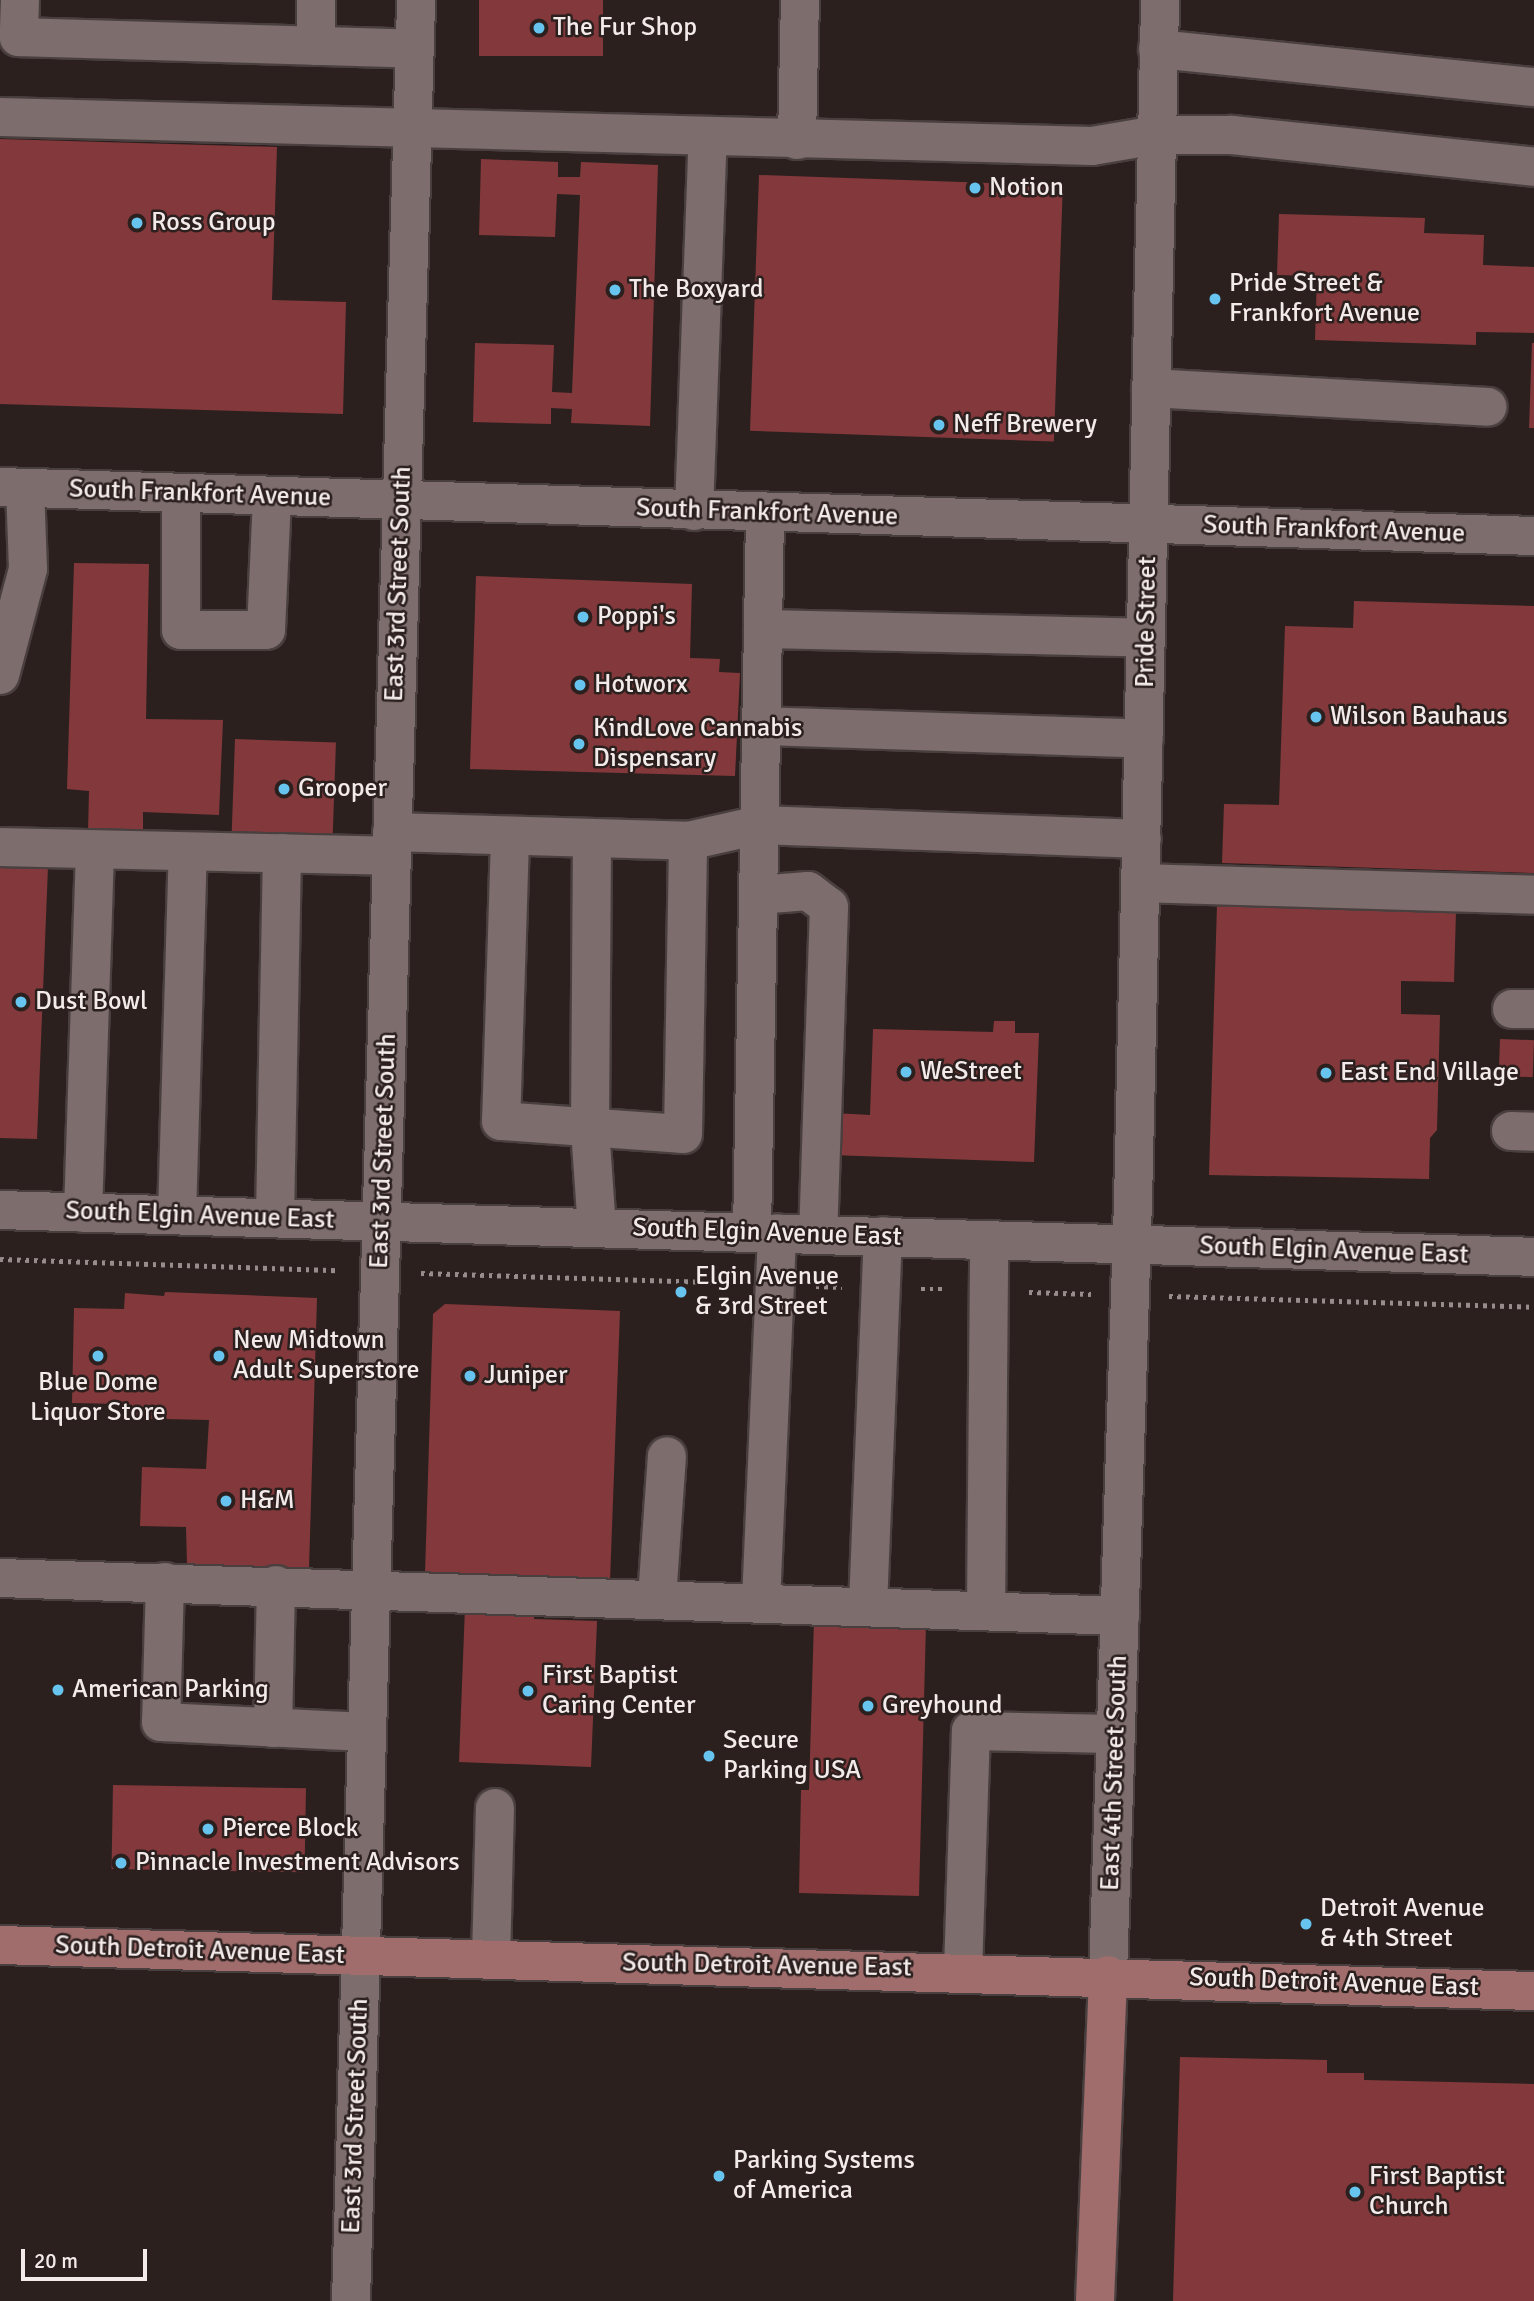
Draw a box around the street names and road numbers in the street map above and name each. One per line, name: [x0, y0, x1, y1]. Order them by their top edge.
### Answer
street label: East 3rd Street South: [379, 466, 419, 702]
street label: South Frankfort Avenue: [68, 474, 332, 514]
street label: South Frankfort Avenue: [635, 493, 899, 533]
street label: South Frankfort Avenue: [1202, 510, 1466, 550]
street label: Pride Street: [1130, 556, 1164, 688]
street label: East 3rd Street South: [364, 1033, 404, 1269]
street label: South Elgin Avenue East: [65, 1196, 335, 1236]
street label: South Elgin Avenue East: [632, 1213, 902, 1253]
street label: South Elgin Avenue East: [1199, 1231, 1469, 1271]
street label: East 4th Street South: [1095, 1655, 1135, 1891]
street label: South Detroit Avenue East: [55, 1930, 345, 1972]
street label: South Detroit Avenue East: [622, 1948, 912, 1984]
street label: South Detroit Avenue East: [1189, 1962, 1479, 2004]
street label: East 3rd Street South: [336, 1998, 376, 2234]

